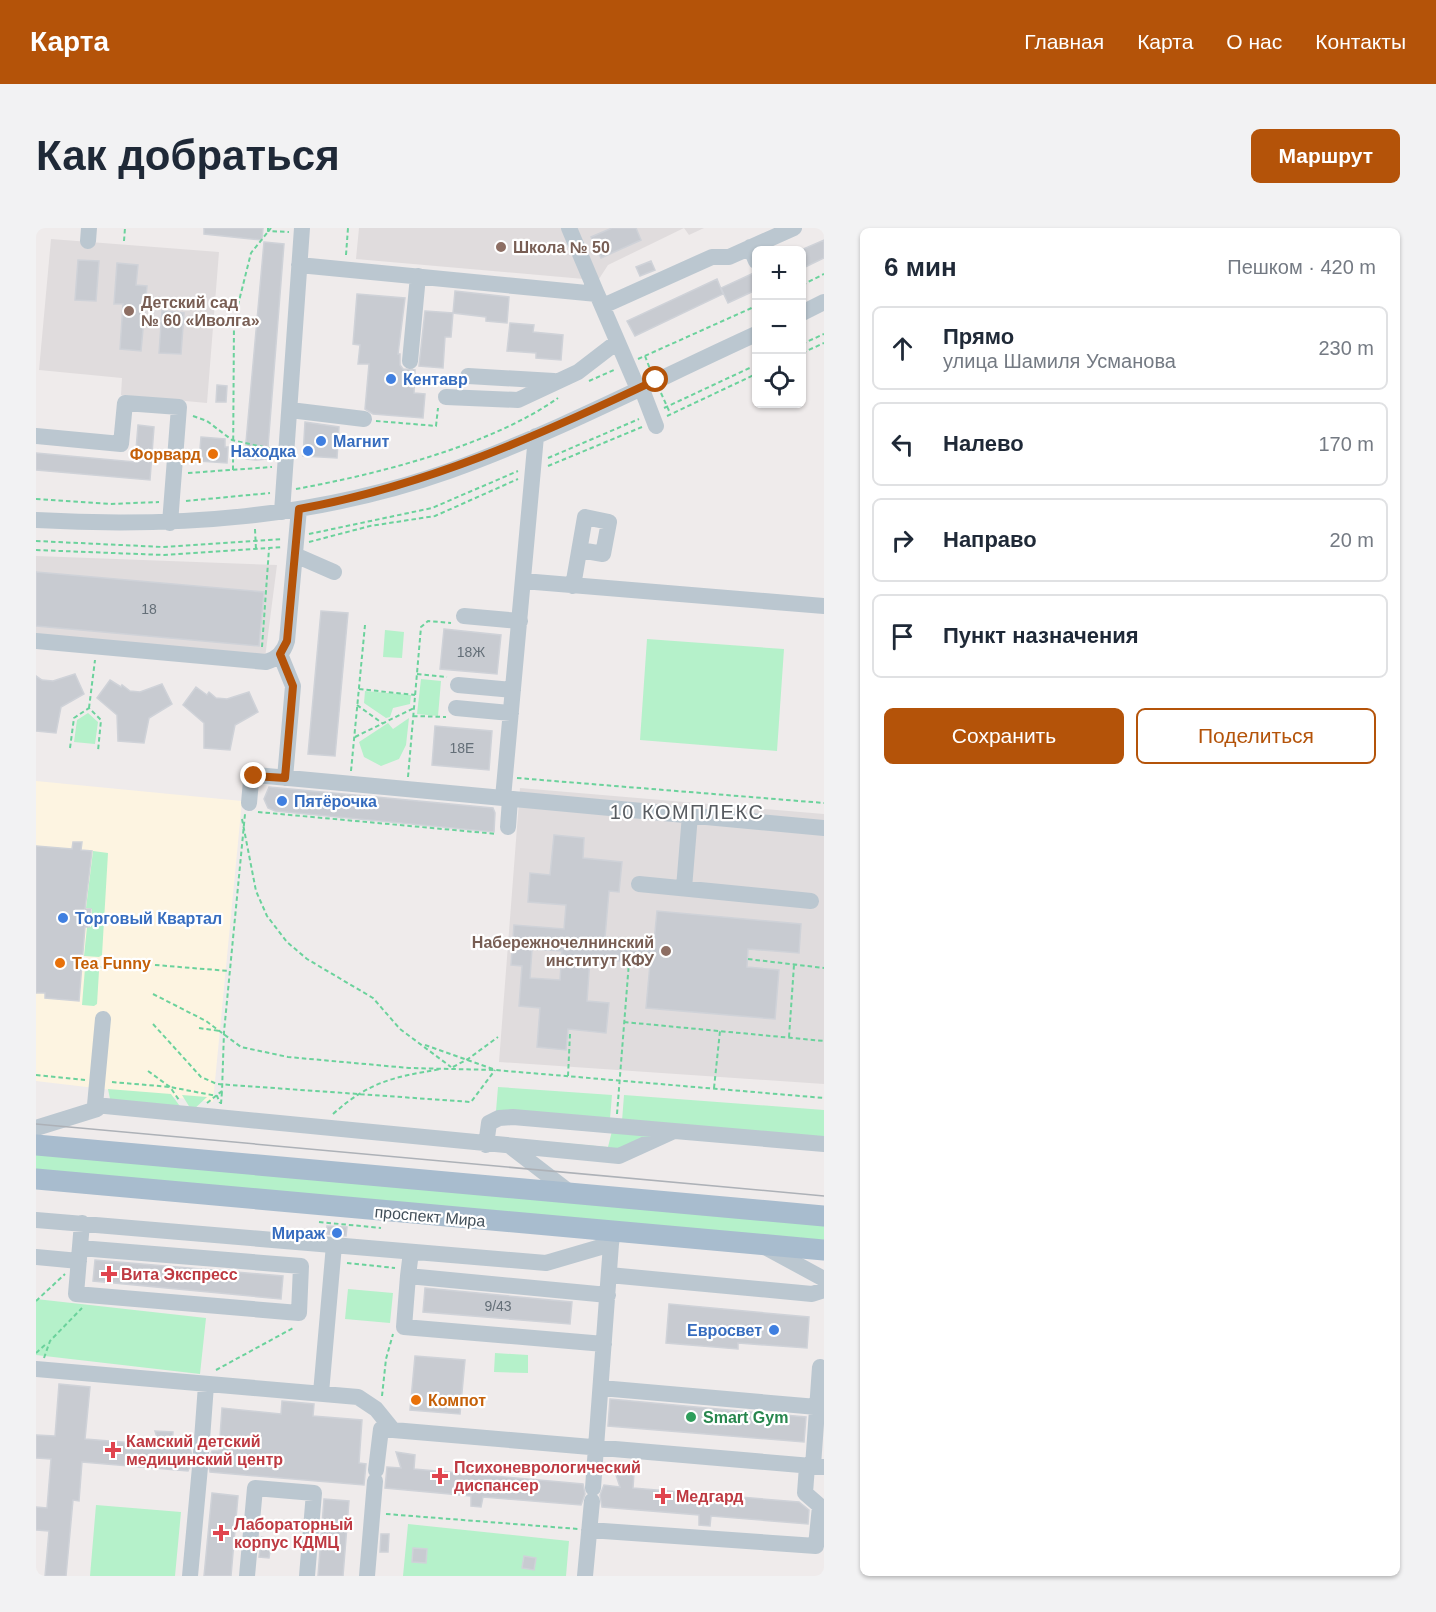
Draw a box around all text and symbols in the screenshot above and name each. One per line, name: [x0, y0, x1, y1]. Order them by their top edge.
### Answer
text: Карта: [30, 26, 109, 57]
text: Главная: [1024, 30, 1104, 53]
text: Карта: [1137, 30, 1193, 53]
text: О нас: [1226, 30, 1282, 53]
text: Контакты: [1315, 30, 1406, 53]
button: Маршрут: [1251, 129, 1400, 183]
text: Как добраться: [36, 132, 340, 179]
place label: Школа № 50: [513, 239, 610, 256]
marker: Школа № 50: [494, 240, 508, 254]
map controls: [752, 246, 806, 408]
button: +: [752, 246, 806, 300]
text: 6 мин: [884, 252, 957, 282]
text: Пешком · 420 m: [1227, 256, 1376, 278]
place label: Детский сад № 60 «Иволга»: [141, 294, 260, 329]
button: −: [752, 300, 806, 354]
marker: Детский сад № 60 «Иволга»: [122, 304, 136, 318]
text: Прямо: [943, 324, 1014, 349]
icon: ahead: [886, 332, 919, 365]
text: 230 m: [1318, 337, 1374, 359]
text: улица Шамиля Усманова: [943, 350, 1176, 372]
button: locate: [752, 354, 806, 408]
route start: [642, 366, 668, 392]
place label: Кентавр: [403, 371, 468, 388]
marker: Кентавр: [384, 372, 398, 386]
icon: left: [886, 428, 919, 461]
text: Налево: [943, 431, 1024, 456]
place label: Магнит: [333, 433, 390, 450]
text: 170 m: [1318, 433, 1374, 455]
marker: Магнит: [314, 434, 328, 448]
place label: Находка: [230, 443, 296, 460]
marker: Находка: [301, 444, 315, 458]
place label: Форвард: [130, 446, 201, 463]
marker: Форвард: [206, 447, 220, 461]
icon: right: [886, 524, 919, 557]
text: Направо: [943, 527, 1037, 552]
text: 20 m: [1330, 529, 1374, 551]
house number: 18: [141, 601, 157, 617]
icon: arrive: [886, 620, 919, 653]
text: Пункт назначения: [943, 623, 1139, 648]
house number: 18Ж: [457, 644, 485, 660]
button: Сохранить: [884, 708, 1124, 764]
button: Поделиться: [1136, 708, 1376, 764]
house number: 18Е: [450, 740, 474, 756]
route end: [240, 762, 266, 788]
place label: Пятёрочка: [294, 793, 377, 810]
marker: Пятёрочка: [275, 794, 289, 808]
district label: 10 КОМПЛЕКС: [610, 801, 764, 823]
place label: Торговый Квартал: [75, 910, 222, 927]
marker: Торговый Квартал: [56, 911, 70, 925]
place label: Набережночелнинский институт КФУ: [472, 934, 655, 969]
marker: Набережночелнинский институт КФУ: [659, 944, 673, 958]
place label: Tea Funny: [72, 955, 151, 972]
marker: Tea Funny: [53, 956, 67, 970]
street label: проспект Мира: [374, 1203, 486, 1230]
place label: Мираж: [272, 1225, 326, 1242]
marker: Мираж: [330, 1226, 344, 1240]
place label: Вита Экспресс: [121, 1266, 238, 1283]
marker: Вита Экспресс: [102, 1267, 116, 1281]
house number: 9/43: [484, 1298, 512, 1314]
place label: Евросвет: [687, 1322, 762, 1339]
marker: Евросвет: [767, 1323, 781, 1337]
place label: Компот: [428, 1392, 486, 1409]
marker: Компот: [409, 1393, 423, 1407]
place label: Smart Gym: [703, 1409, 788, 1426]
marker: Smart Gym: [684, 1410, 698, 1424]
place label: Камский детский медицинский центр: [126, 1433, 283, 1468]
marker: Камский детский медицинский центр: [104, 1441, 122, 1459]
place label: Психоневрологический диспансер: [454, 1459, 641, 1494]
marker: Психоневрологический диспансер: [431, 1467, 449, 1485]
marker: Медгард: [654, 1487, 672, 1505]
place label: Медгард: [676, 1488, 743, 1505]
place label: Лабораторный корпус КДМЦ: [234, 1516, 353, 1551]
marker: Лабораторный корпус КДМЦ: [212, 1524, 230, 1542]

